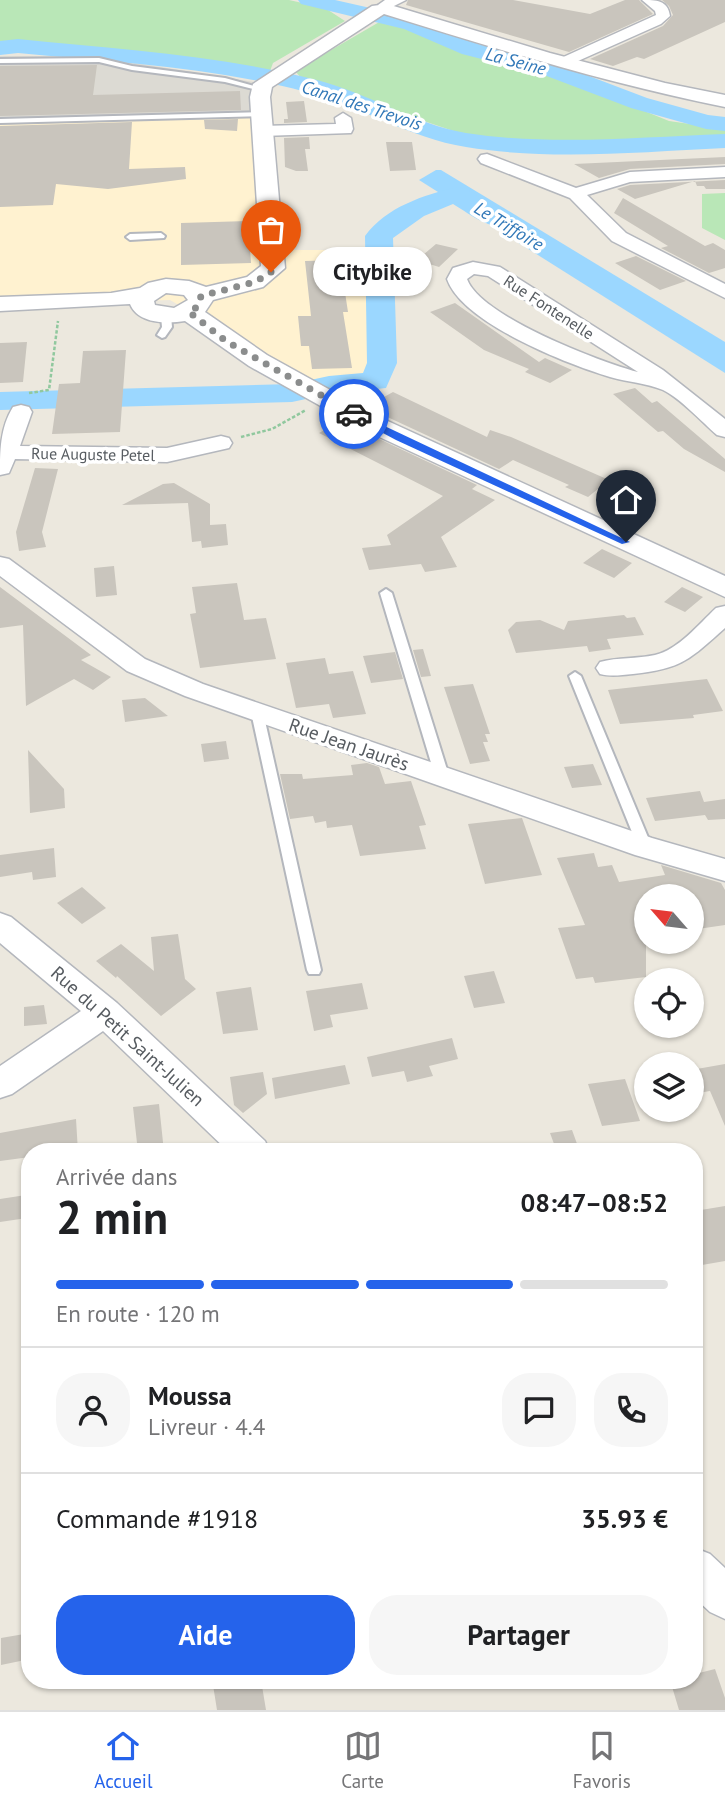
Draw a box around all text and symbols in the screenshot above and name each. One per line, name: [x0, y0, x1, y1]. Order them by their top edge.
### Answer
water label: La Seine: [483, 42, 549, 80]
water label: Canal des Trevois: [299, 75, 426, 135]
water label: Le Triffoire: [470, 196, 548, 256]
pin: [241, 200, 301, 272]
icon: bag: [252, 211, 290, 249]
callout: Citybike: [313, 247, 432, 296]
text: Citybike: [333, 257, 412, 286]
street label: Rue Fontenelle: [500, 270, 598, 344]
courier: [319, 379, 389, 449]
icon: car: [335, 395, 373, 433]
street label: Rue Auguste Petel: [31, 443, 155, 465]
pin: [596, 470, 656, 542]
icon: home: [607, 481, 645, 519]
street label: Rue Jean Jaurès: [286, 712, 412, 776]
north arrow: [634, 884, 704, 954]
map controls: [634, 884, 704, 1122]
street label: Rue du Petit Saint-Julien: [46, 961, 210, 1111]
button: locate: [634, 968, 704, 1038]
button: layers: [634, 1052, 704, 1122]
text: Arrivée dans: [56, 1162, 177, 1191]
text: 08:47–08:52: [521, 1186, 668, 1219]
text: 2 min: [56, 1187, 168, 1247]
text: En route · 120 m: [56, 1299, 220, 1328]
button: person: [56, 1373, 130, 1447]
button: chat: [502, 1373, 576, 1447]
button: phone: [594, 1373, 668, 1447]
text: Moussa: [148, 1379, 232, 1412]
text: Livreur · 4.4: [148, 1412, 265, 1441]
text: Commande #1918: [56, 1502, 258, 1535]
text: 35.93 €: [581, 1502, 668, 1535]
button: Aide: [56, 1595, 355, 1675]
button: Partager: [369, 1595, 668, 1675]
tab: Accueil: [94, 1727, 152, 1793]
tab: Carte: [341, 1727, 384, 1793]
tab: Favoris: [573, 1727, 631, 1793]

